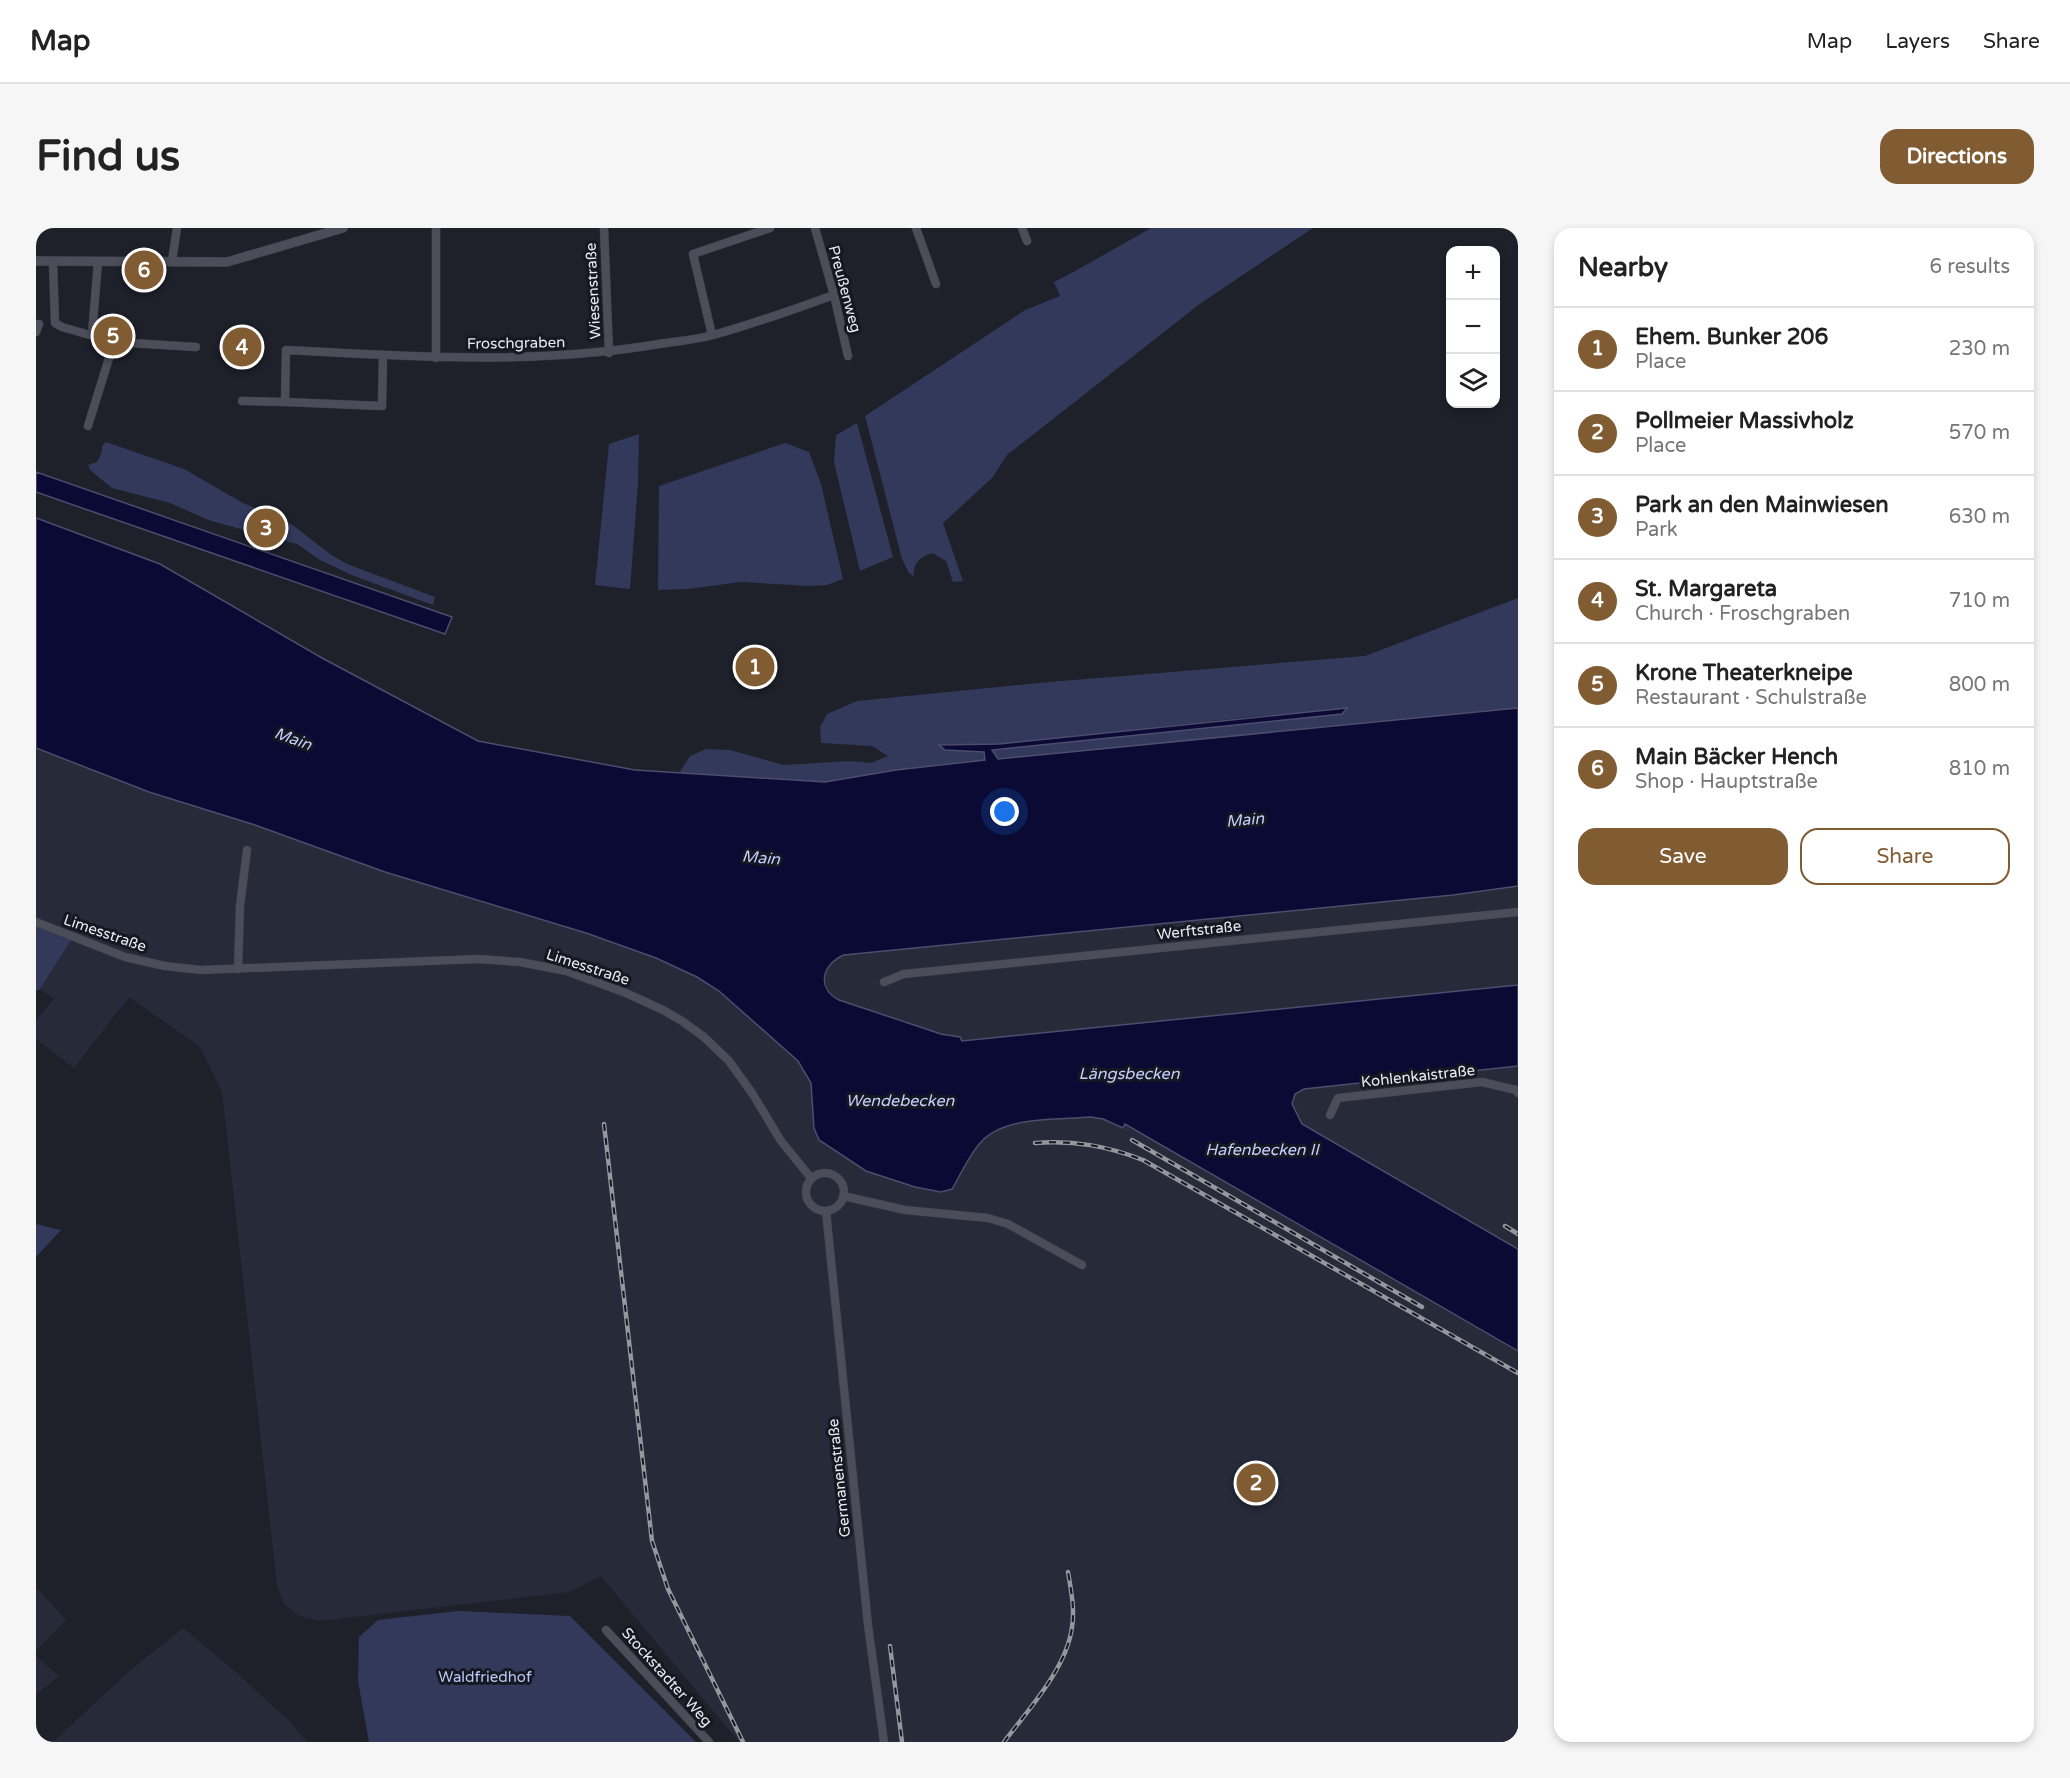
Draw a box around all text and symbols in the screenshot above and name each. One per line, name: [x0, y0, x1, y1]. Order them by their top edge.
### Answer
text: Map: [30, 24, 90, 58]
text: Map: [1807, 29, 1852, 54]
text: Layers: [1885, 29, 1950, 54]
text: Share: [1983, 29, 2040, 54]
button: Directions: [1880, 129, 2034, 184]
text: Find us: [36, 131, 180, 182]
street label: Wiesenstraße: [581, 242, 605, 340]
street label: Preußenweg: [825, 243, 865, 335]
map controls: [1446, 246, 1500, 408]
button: +: [1446, 246, 1500, 300]
pin: 6: [124, 248, 164, 292]
text: Nearby: [1578, 252, 1668, 283]
text: 6 results: [1930, 255, 2010, 279]
button: −: [1446, 300, 1500, 354]
pin: 5: [94, 314, 133, 358]
pin: 4: [222, 324, 262, 370]
text: Ehem. Bunker 206: [1635, 324, 1828, 350]
street label: Froschgraben: [467, 333, 565, 353]
text: 1: [1591, 337, 1604, 361]
text: 230 m: [1949, 337, 2010, 361]
text: Place: [1635, 350, 1686, 374]
button: layers: [1446, 354, 1500, 408]
text: Pollmeier Massivholz: [1635, 408, 1854, 434]
text: 2: [1591, 421, 1604, 445]
text: 570 m: [1949, 421, 2010, 445]
text: Place: [1635, 434, 1686, 458]
text: Park an den Mainwiesen: [1635, 492, 1889, 518]
text: 3: [1591, 505, 1604, 529]
text: 630 m: [1949, 505, 2010, 529]
pin: 3: [246, 506, 286, 550]
text: Park: [1635, 518, 1678, 542]
text: St. Margareta: [1635, 576, 1777, 602]
text: 4: [1591, 589, 1604, 613]
text: 710 m: [1949, 589, 2010, 613]
text: Church · Froschgraben: [1635, 602, 1850, 626]
pin: 1: [736, 644, 774, 690]
text: Krone Theaterkneipe: [1635, 660, 1853, 686]
text: 5: [1591, 673, 1604, 697]
text: 800 m: [1949, 673, 2010, 697]
text: Restaurant · Schulstraße: [1635, 686, 1867, 710]
water label: Main: [272, 723, 316, 755]
text: Main Bäcker Hench: [1635, 744, 1838, 770]
text: 6: [1591, 757, 1604, 781]
text: 810 m: [1949, 757, 2010, 781]
text: Shop · Hauptstraße: [1635, 770, 1818, 794]
your location: [990, 797, 1019, 826]
water label: Main: [1225, 808, 1266, 832]
button: Save: [1578, 828, 1788, 885]
button: Share: [1800, 828, 2010, 885]
water label: Main: [741, 846, 782, 870]
street label: Limesstraße: [61, 910, 149, 956]
street label: Werftstraße: [1156, 917, 1242, 943]
street label: Limesstraße: [544, 945, 632, 989]
street label: Kohlenkaistraße: [1360, 1061, 1476, 1091]
water label: Längsbecken: [1079, 1064, 1181, 1084]
water label: Wendebecken: [846, 1091, 955, 1111]
water label: Hafenbecken II: [1205, 1140, 1320, 1160]
street label: Germanenstraße: [824, 1418, 854, 1538]
pin: 2: [1236, 1460, 1276, 1506]
street label: Stockstadter Weg: [618, 1624, 716, 1730]
park label: Waldfriedhof: [438, 1668, 532, 1686]

